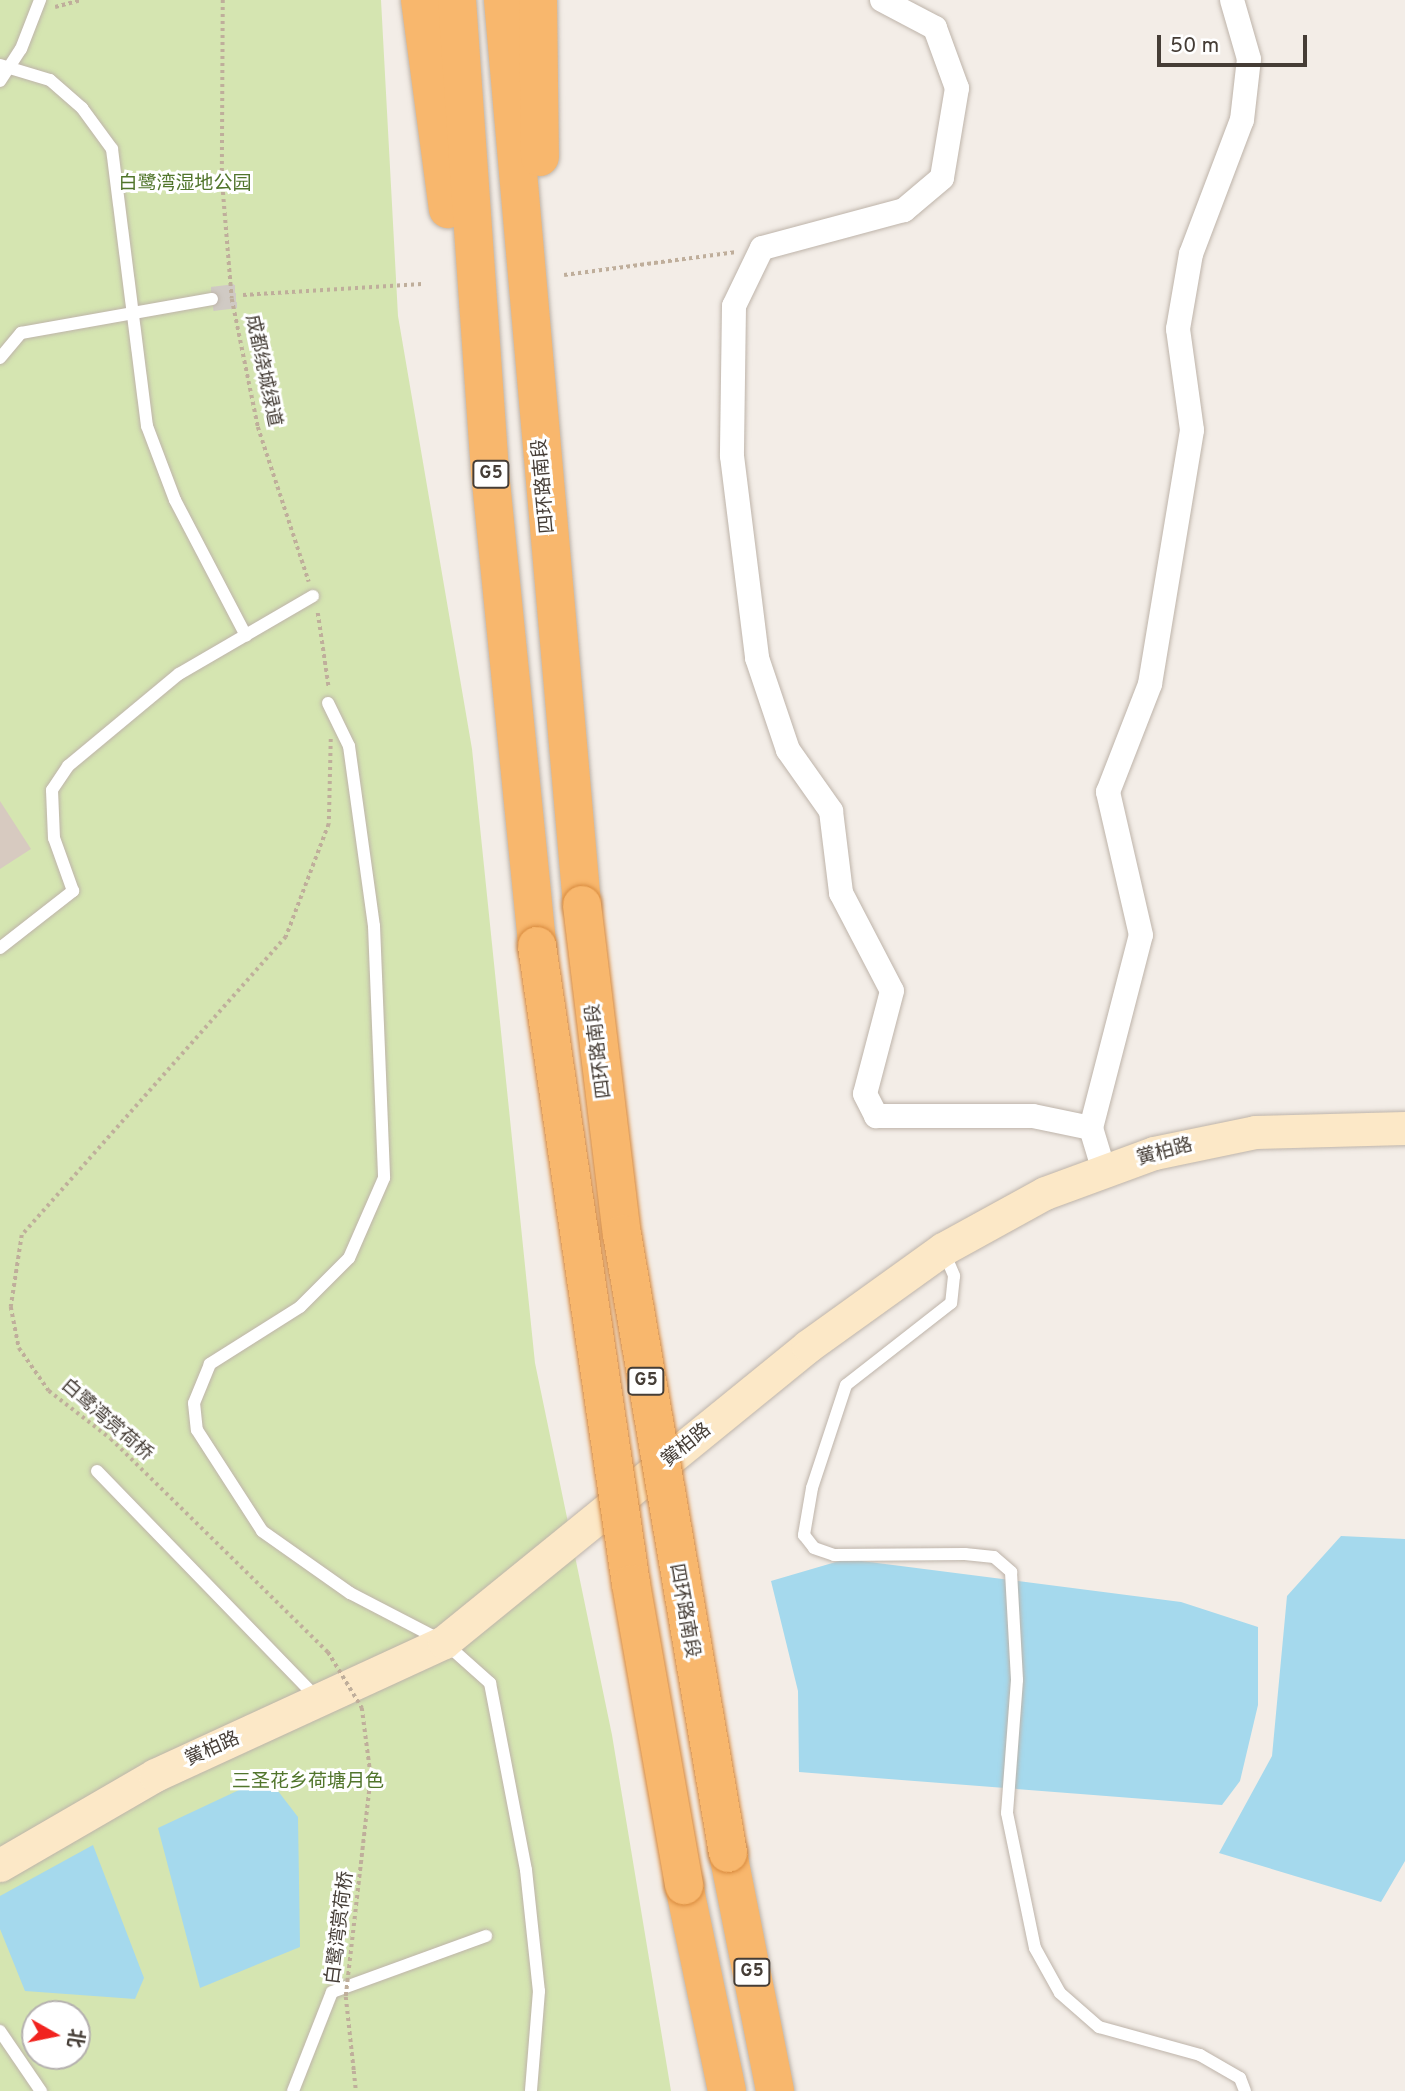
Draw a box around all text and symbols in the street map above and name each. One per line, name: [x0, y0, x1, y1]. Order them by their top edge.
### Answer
scale bar: [1160, 21, 1310, 65]
text: 50 m: [1170, 33, 1219, 60]
park label: 白鹭湾湿地公园: [119, 174, 251, 196]
street label: 成都绕城绿道: [239, 313, 285, 429]
street label: 四环路南段: [530, 438, 560, 534]
road number: G5: [472, 460, 510, 488]
street label: 四环路南段: [583, 1002, 617, 1100]
street label: 黉柏路: [1135, 1135, 1195, 1171]
road number: G5: [627, 1366, 665, 1396]
street label: 白鹭湾·赏荷桥: [56, 1375, 156, 1467]
street label: 黉柏路: [658, 1419, 716, 1473]
street label: 四环路南段: [664, 1562, 702, 1660]
street label: 黉柏路: [182, 1728, 244, 1772]
park label: 三圣花乡荷塘月色: [232, 1772, 384, 1794]
street label: 白鹭湾·赏荷桥: [323, 1870, 359, 1986]
road number: G5: [733, 1958, 771, 1986]
north arrow: [21, 2000, 91, 2070]
text: 北: [61, 2027, 88, 2049]

